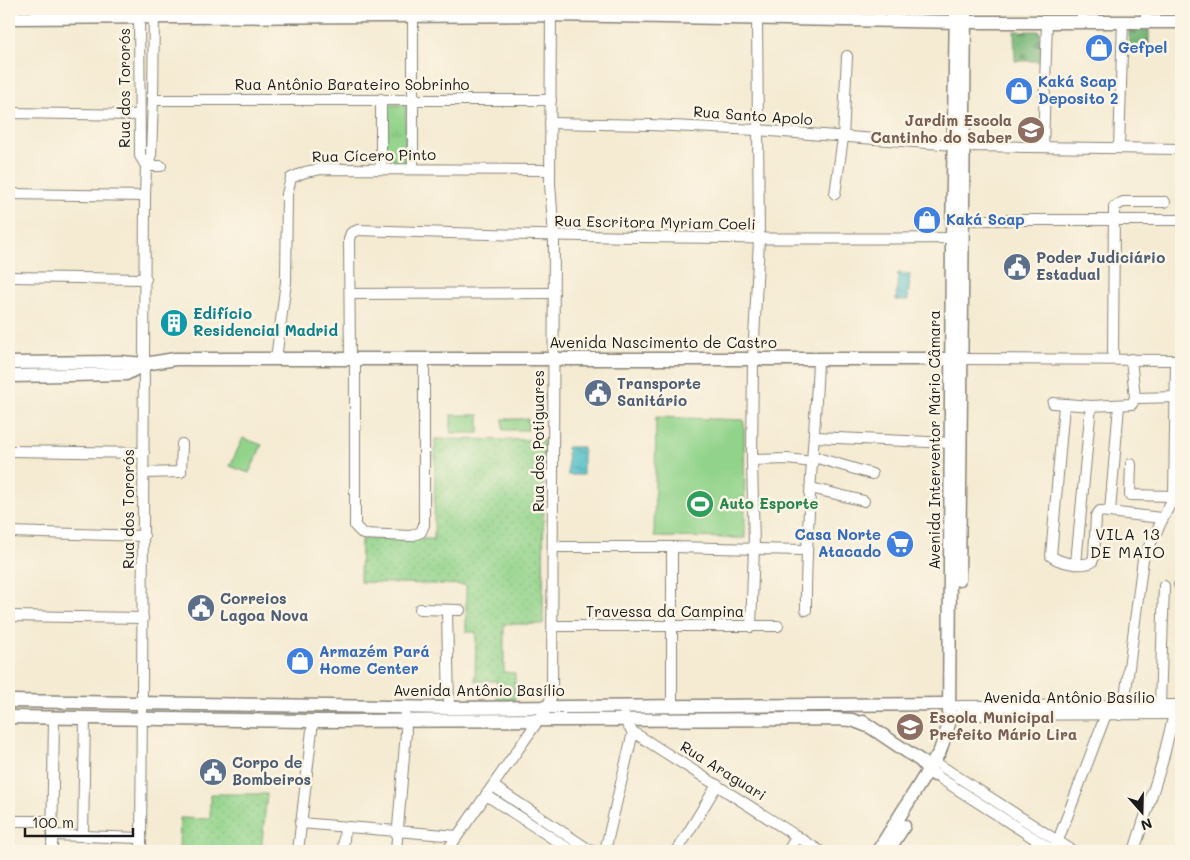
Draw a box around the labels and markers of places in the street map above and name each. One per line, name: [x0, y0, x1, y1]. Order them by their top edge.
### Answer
shop icon: Gefpel: [1084, 33, 1114, 63]
place label: Gefpel: [1118, 37, 1167, 57]
place label: Kaká Scap Deposito 2: [1038, 71, 1118, 108]
shop icon: Kaká Scap Deposito 2: [1004, 76, 1034, 106]
place label: Jardim Escola Cantinho do Saber: [871, 110, 1012, 147]
school or university icon: Jardim Escola Cantinho do Saber: [1016, 115, 1046, 145]
shop icon: Kaká Scap: [912, 205, 942, 235]
place label: Kaká Scap: [946, 209, 1025, 229]
place label: Poder Judiciário Estadual: [1036, 247, 1165, 284]
public building icon: Poder Judiciário Estadual: [1002, 252, 1032, 282]
place label: Edifício Residencial Madrid: [193, 303, 338, 340]
building icon: Edifício Residencial Madrid: [159, 308, 189, 338]
place label: Transporte Sanitário: [617, 373, 701, 410]
public building icon: Transporte Sanitário: [583, 378, 613, 408]
sports icon: Auto Esporte: [685, 489, 715, 519]
place label: Auto Esporte: [719, 493, 818, 513]
place label: Casa Norte Atacado: [795, 524, 881, 561]
supermarket icon: Casa Norte Atacado: [885, 529, 915, 559]
place label: Correios Lagoa Nova: [220, 588, 308, 625]
public building icon: Correios Lagoa Nova: [186, 593, 216, 623]
place label: Armazém Pará Home Center: [319, 641, 430, 678]
shop icon: Armazém Pará Home Center: [285, 646, 315, 676]
place label: Escola Municipal Prefeito Mário Lira: [929, 707, 1077, 744]
school or university icon: Escola Municipal Prefeito Mário Lira: [895, 712, 925, 742]
place label: Corpo de Bombeiros: [232, 752, 311, 789]
public building icon: Corpo de Bombeiros: [198, 757, 228, 787]

